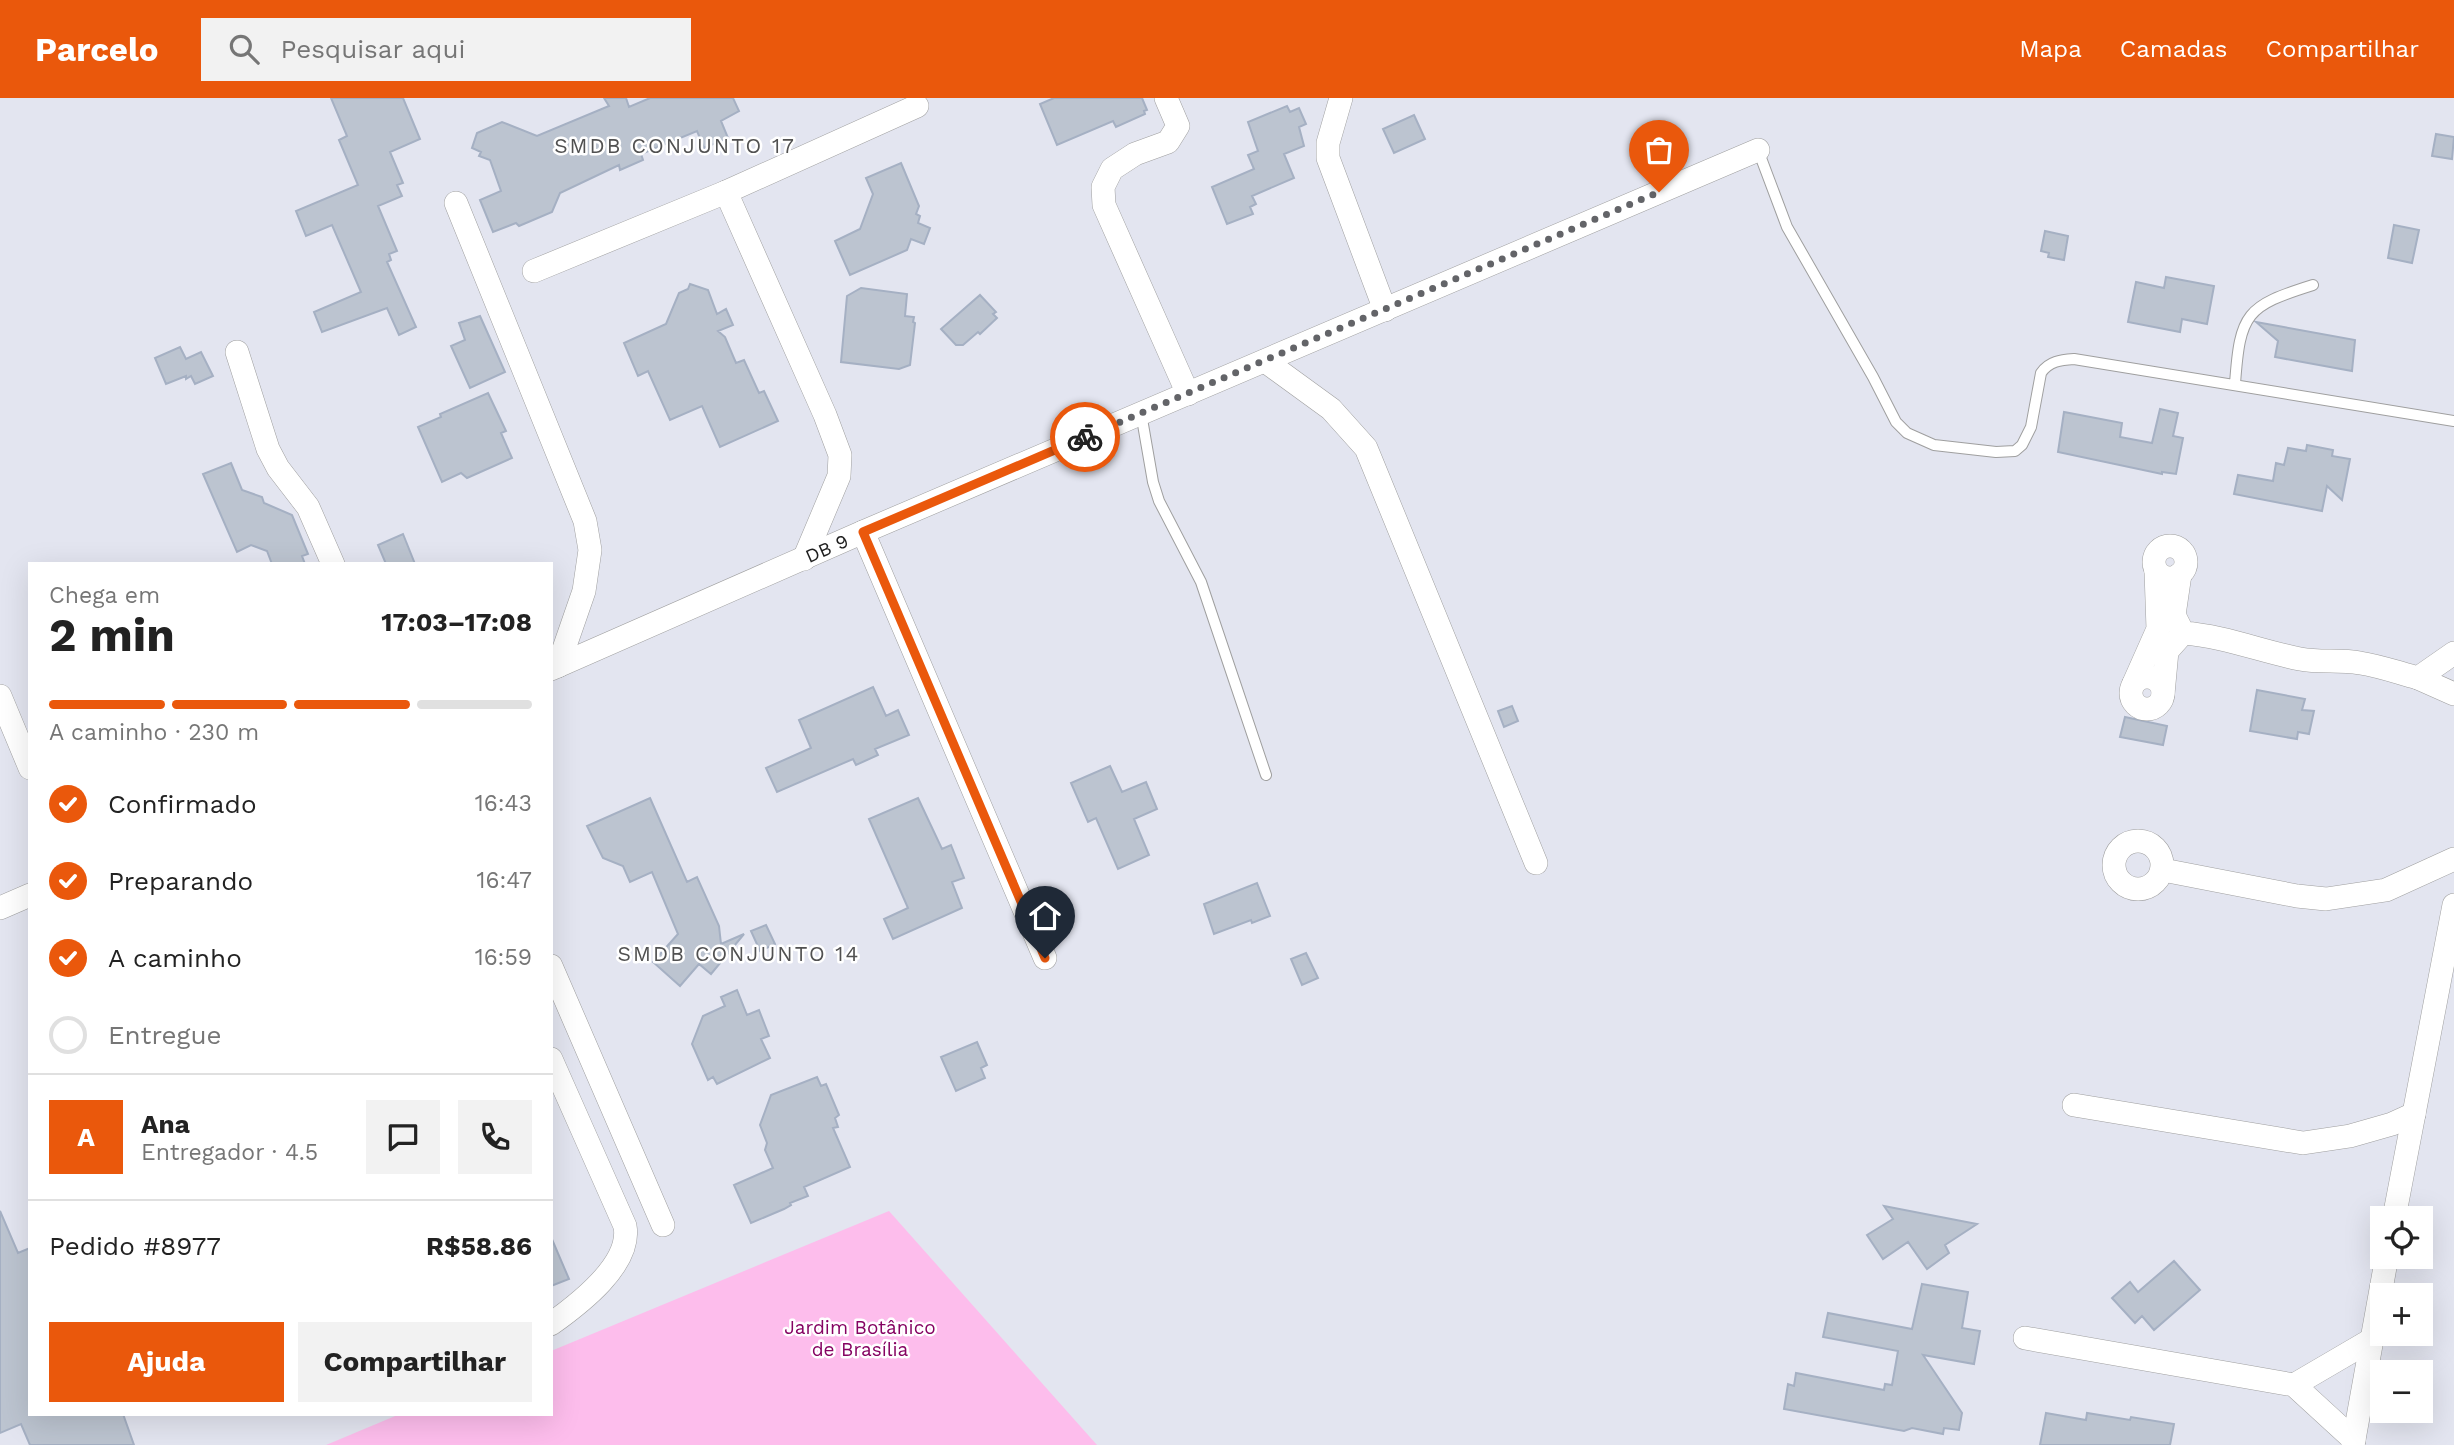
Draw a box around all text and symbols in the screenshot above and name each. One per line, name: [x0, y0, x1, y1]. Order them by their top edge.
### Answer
search box: [201, 18, 691, 81]
text: Parcelo: [35, 30, 159, 69]
icon: search: [225, 30, 263, 68]
text: Pesquisar aqui: [281, 34, 465, 64]
text: Mapa: [2019, 35, 2082, 63]
text: Camadas: [2120, 35, 2228, 63]
text: Compartilhar: [2266, 35, 2419, 63]
pin: [1629, 120, 1689, 192]
icon: bag: [1640, 131, 1678, 169]
district label: SMDB CONJUNTO 17: [554, 133, 796, 158]
courier: [1050, 402, 1120, 472]
icon: bike: [1066, 418, 1104, 456]
street label: DB 9: [802, 529, 852, 568]
text: Chega em: [49, 582, 160, 609]
text: 17:03–17:08: [381, 607, 532, 637]
text: 2 min: [49, 608, 175, 662]
text: A caminho · 230 m: [49, 719, 259, 746]
icon: check: [49, 785, 87, 823]
text: Confirmado: [108, 789, 257, 819]
text: 16:43: [475, 790, 532, 817]
icon: check: [49, 862, 87, 900]
text: Preparando: [108, 866, 253, 896]
text: 16:47: [476, 867, 532, 894]
pin: [1015, 886, 1075, 958]
icon: home: [1026, 897, 1064, 935]
icon: check: [49, 939, 87, 977]
district label: SMDB CONJUNTO 14: [618, 941, 860, 966]
text: A caminho: [108, 943, 242, 973]
text: 16:59: [475, 944, 532, 971]
text: Entregue: [108, 1020, 221, 1050]
button: chat: [366, 1100, 440, 1174]
button: phone: [458, 1100, 532, 1174]
text: Ana: [141, 1109, 190, 1139]
text: A: [77, 1122, 95, 1152]
text: Entregador · 4.5: [141, 1139, 318, 1166]
map controls: [2370, 1206, 2433, 1423]
button: locate: [2370, 1206, 2433, 1269]
text: Pedido #8977: [49, 1231, 221, 1261]
text: R$58.86: [426, 1231, 532, 1261]
button: +: [2370, 1283, 2433, 1346]
park label: Jardim Botânico de Brasília: [784, 1316, 936, 1361]
button: Ajuda: [49, 1322, 284, 1402]
button: Compartilhar: [298, 1322, 532, 1402]
button: −: [2370, 1360, 2433, 1423]

